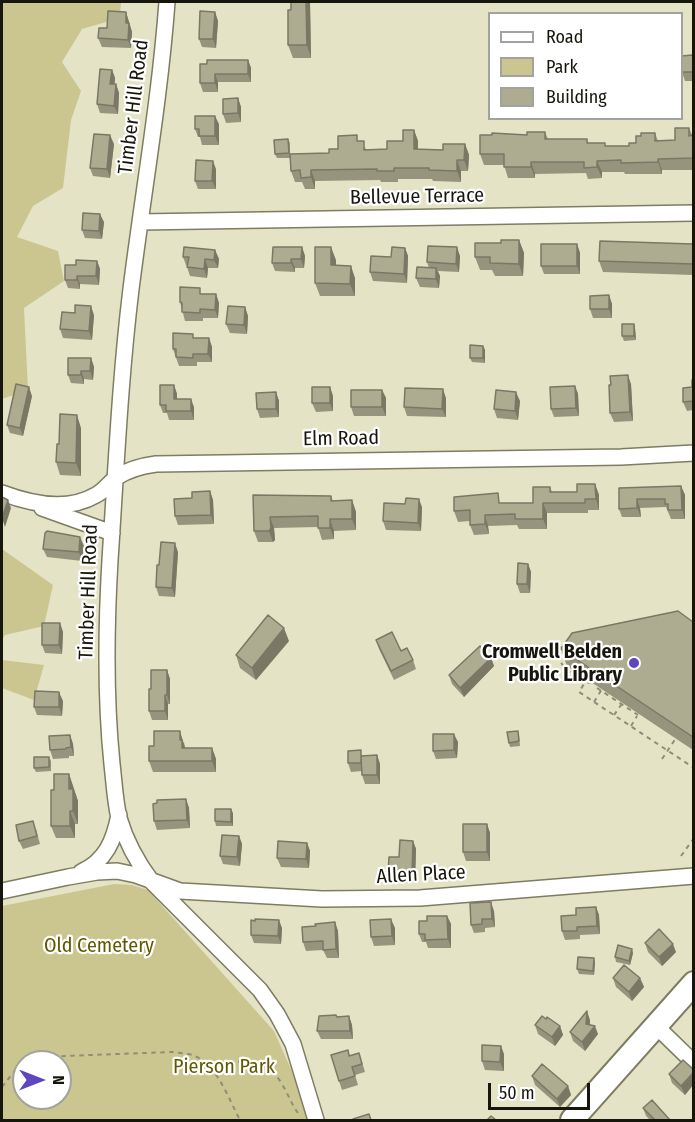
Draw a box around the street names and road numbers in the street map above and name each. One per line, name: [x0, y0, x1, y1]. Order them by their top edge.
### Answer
street label: Timber Hill Road: [114, 38, 154, 176]
street label: Bellevue Terrace: [350, 184, 484, 210]
street label: Elm Road: [303, 426, 379, 452]
street label: Timber Hill Road: [75, 524, 103, 660]
street label: Allen Place: [376, 861, 466, 889]

